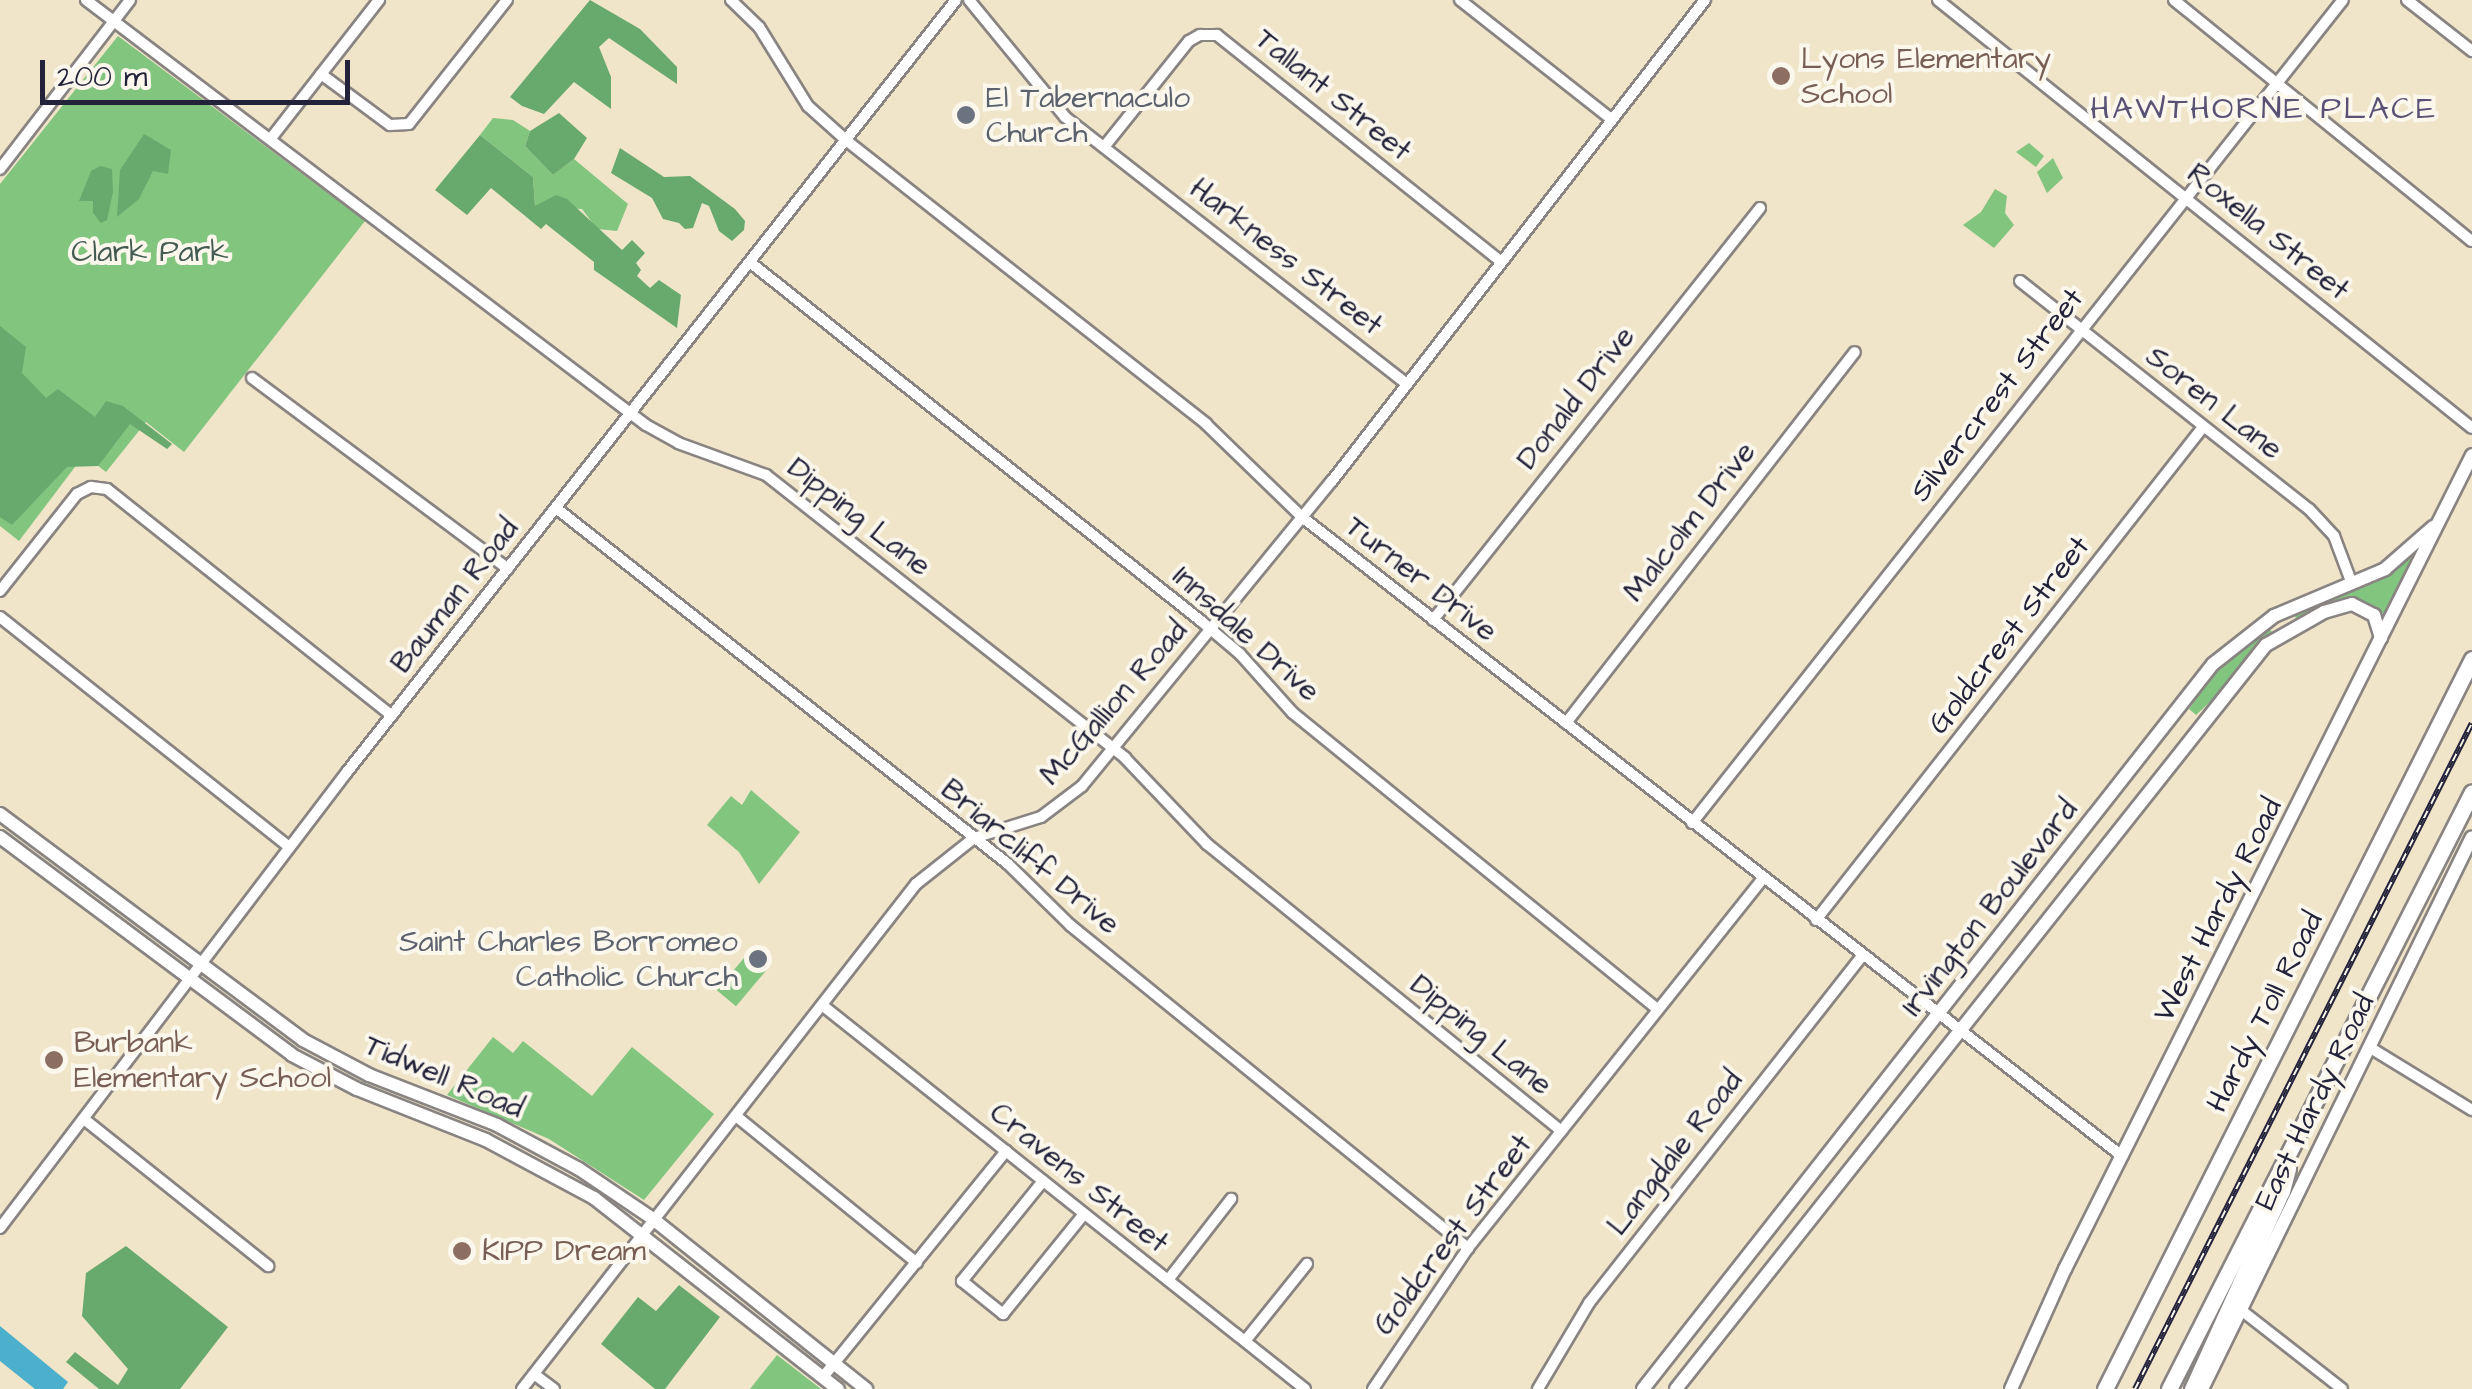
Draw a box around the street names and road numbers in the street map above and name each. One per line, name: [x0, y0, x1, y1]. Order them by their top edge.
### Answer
street label: Tallant Street: [1248, 21, 1418, 169]
street label: Roxella Street: [2180, 156, 2356, 308]
street label: Harkness Street: [1183, 171, 1389, 343]
street label: Silvercrest Street: [1903, 281, 2091, 509]
street label: Donald Drive: [1509, 320, 1643, 476]
street label: Soren Lane: [2139, 339, 2289, 467]
street label: Malcolm Drive: [1616, 435, 1764, 609]
street label: Dipping Lane: [780, 450, 938, 584]
street label: Turner Drive: [1338, 509, 1504, 649]
street label: Bauman Road: [383, 511, 527, 681]
street label: Goldcrest Street: [1921, 529, 2097, 741]
street label: Innsdale Drive: [1165, 559, 1327, 709]
street label: McGallion Road: [1033, 613, 1195, 793]
street label: Briarcliff Drive: [933, 772, 1127, 942]
street label: West Hardy Road: [2146, 792, 2290, 1028]
street label: Irvington Boulevard: [1894, 793, 2086, 1023]
street label: Hardy Toll Road: [2199, 906, 2331, 1118]
street label: Dipping Lane: [1403, 967, 1559, 1103]
street label: East Hardy Road: [2247, 989, 2383, 1215]
street label: Tidwell Road: [359, 1027, 529, 1127]
street label: Langdale Road: [1600, 1064, 1750, 1242]
street label: Cravens Street: [982, 1095, 1176, 1261]
street label: Goldcrest Street: [1366, 1128, 1540, 1342]

